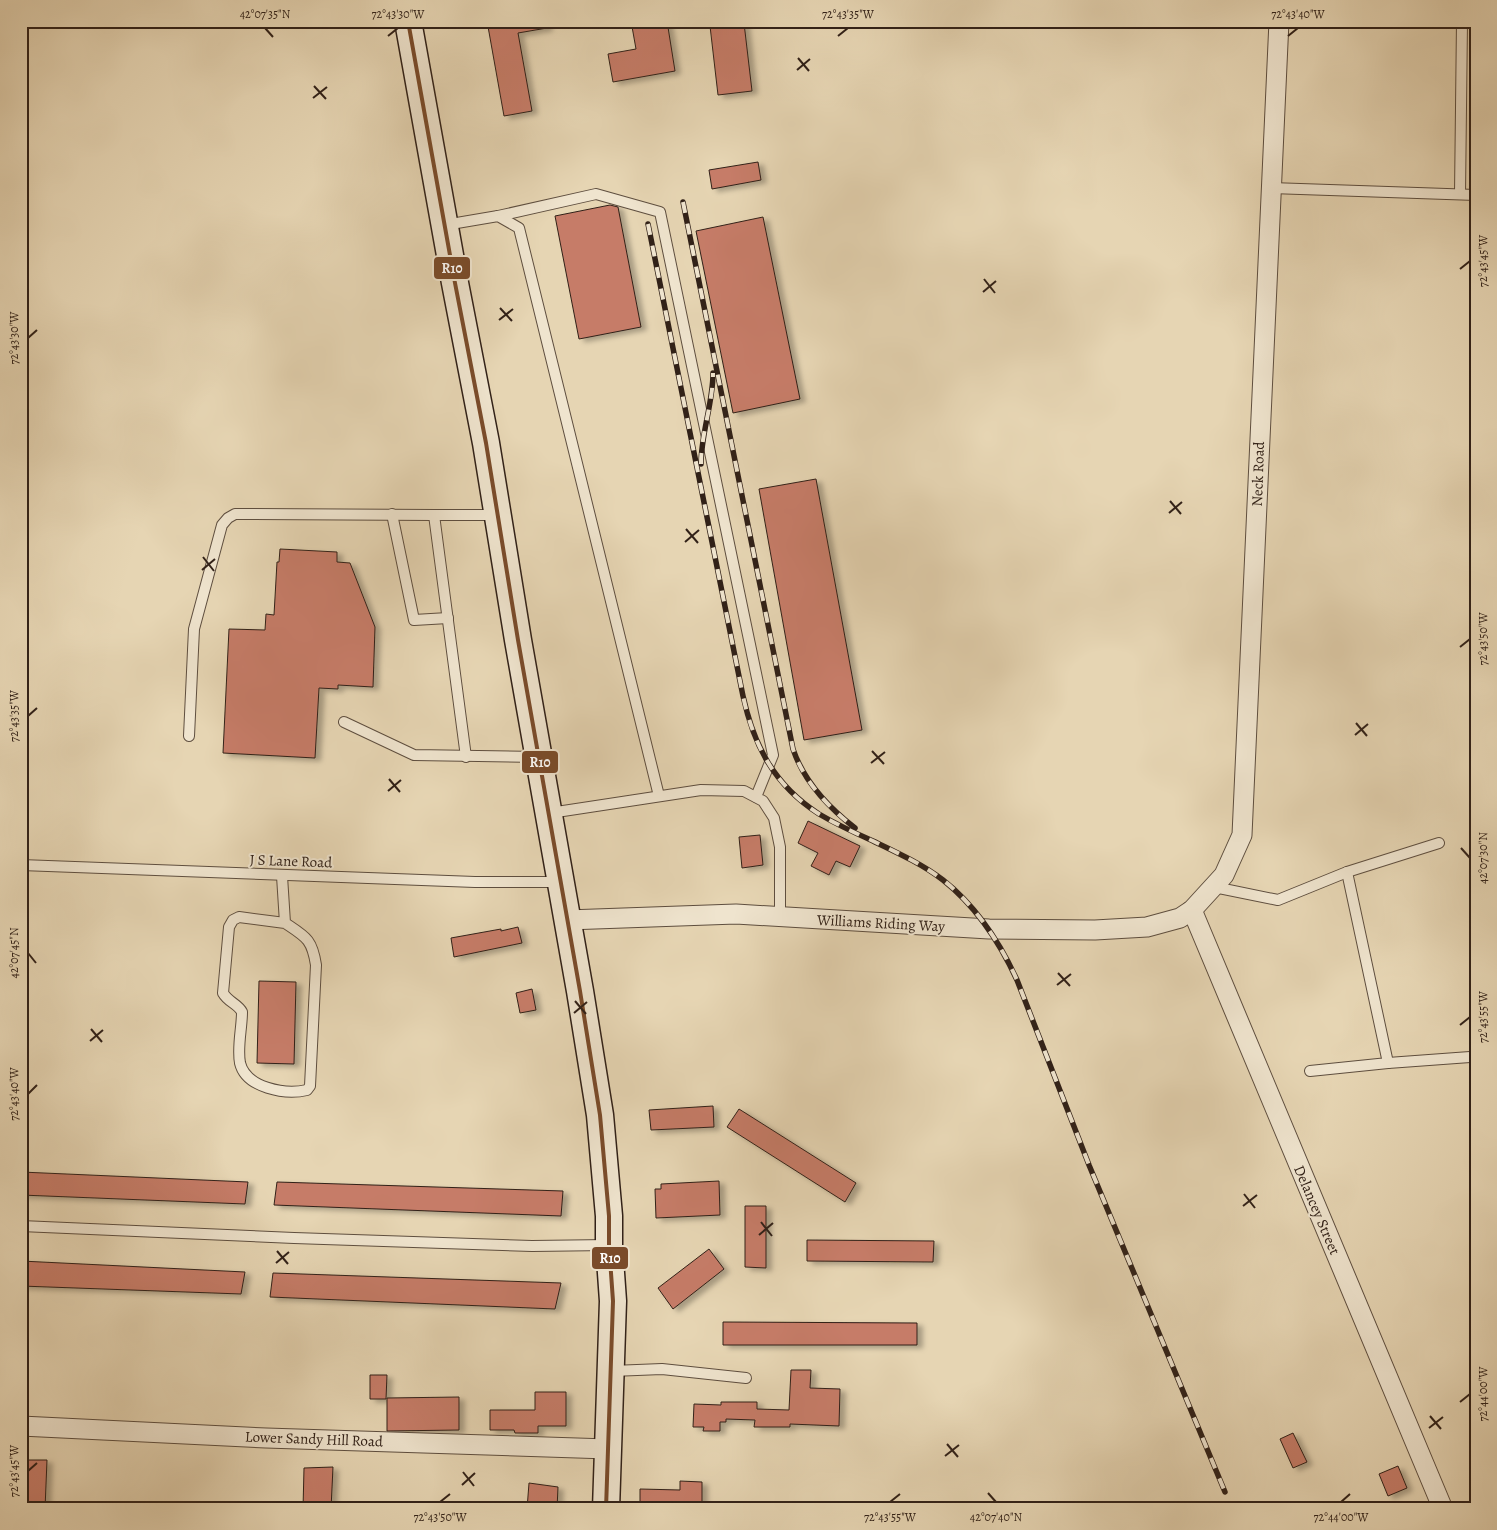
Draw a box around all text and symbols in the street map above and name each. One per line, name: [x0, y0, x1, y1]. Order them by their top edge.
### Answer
text: 42°07'35"N: [240, 6, 291, 22]
text: 72°43'30"W: [371, 6, 425, 22]
text: 72°43'35"W: [822, 6, 875, 22]
text: 72°43'40"W: [1271, 6, 1326, 22]
text: 72°43'45"W: [1475, 234, 1491, 287]
line badge: R10: [433, 256, 471, 280]
text: R10: [441, 259, 463, 278]
text: 72°43'30"W: [6, 311, 22, 365]
street label: Neck Road: [1247, 440, 1269, 507]
text: 72°43'50"W: [1475, 612, 1491, 666]
text: 72°43'35"W: [6, 689, 22, 742]
line badge: R10: [521, 750, 559, 774]
text: R10: [529, 753, 551, 772]
text: 42°07'30"N: [1475, 832, 1491, 884]
street label: J S Lane Road: [249, 850, 334, 872]
street label: Williams Riding Way: [816, 910, 946, 936]
text: 42°07'45"N: [6, 927, 22, 979]
text: 72°43'55"W: [1475, 990, 1491, 1043]
text: 72°43'40"W: [6, 1066, 22, 1121]
street label: Delancey Street: [1289, 1162, 1345, 1258]
line badge: R10: [591, 1246, 629, 1270]
text: R10: [599, 1249, 621, 1268]
text: 72°44'00"W: [1475, 1366, 1491, 1421]
street label: Lower Sandy Hill Road: [245, 1427, 384, 1451]
text: 72°43'45"W: [6, 1444, 22, 1497]
text: 72°43'50"W: [413, 1509, 467, 1525]
text: 72°43'55"W: [864, 1509, 917, 1525]
text: 42°07'40"N: [970, 1509, 1023, 1525]
text: 72°44'00"W: [1314, 1509, 1369, 1525]

